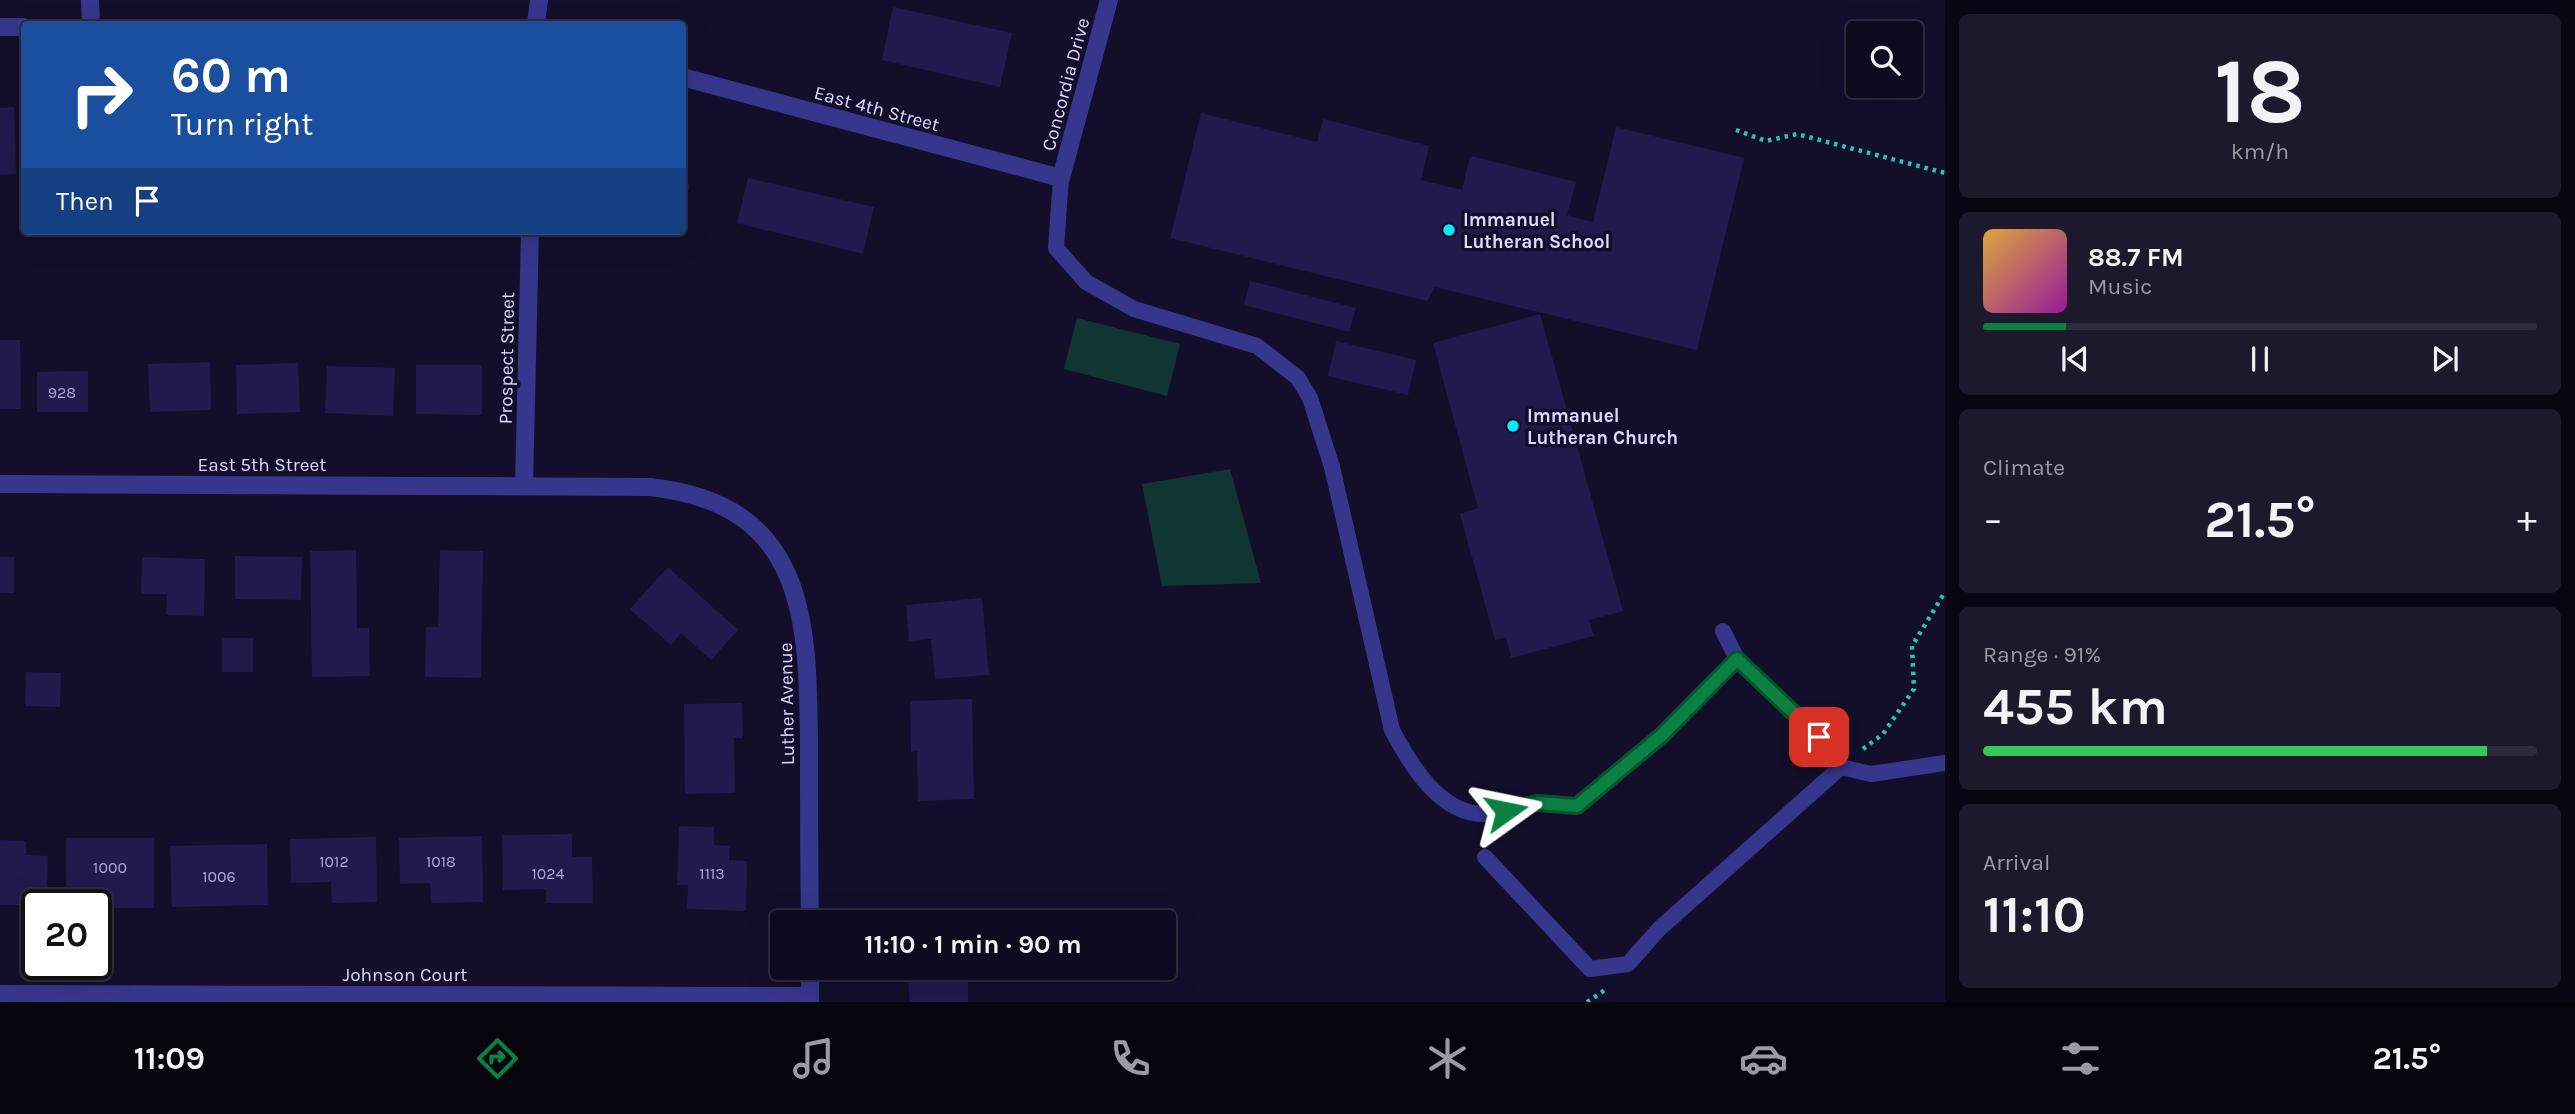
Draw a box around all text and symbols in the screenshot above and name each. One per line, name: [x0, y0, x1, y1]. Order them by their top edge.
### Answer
street label: Concordia Drive: [1038, 15, 1094, 153]
map controls: [1846, 21, 1923, 98]
button: search: [1846, 21, 1923, 98]
text: 18: [2214, 39, 2306, 145]
text: 60 m: [171, 47, 291, 104]
icon: right: [56, 49, 147, 140]
street label: East 4th Street: [812, 82, 942, 136]
text: Turn right: [171, 106, 313, 143]
text: km/h: [2231, 138, 2289, 165]
icon: arrive: [128, 182, 166, 220]
text: Then: [56, 186, 114, 217]
place label: Immanuel Lutheran School: [1463, 209, 1610, 253]
marker: Immanuel Lutheran School: [1441, 222, 1457, 238]
text: 88.7 FM: [2088, 242, 2184, 273]
text: Music: [2088, 273, 2152, 300]
street label: Prospect Street: [495, 292, 519, 424]
icon: previous: [2056, 340, 2094, 378]
icon: pause: [2241, 340, 2279, 378]
icon: next: [2426, 340, 2464, 378]
house number: 928: [48, 383, 76, 402]
place label: Immanuel Lutheran Church: [1527, 405, 1678, 449]
marker: Immanuel Lutheran Church: [1505, 418, 1521, 434]
street label: East 5th Street: [198, 454, 326, 476]
text: Climate: [1983, 454, 2065, 481]
text: 21.5°: [2204, 489, 2316, 550]
text: −: [1983, 497, 2003, 542]
text: +: [2517, 497, 2537, 542]
text: Range · 91%: [1983, 641, 2101, 668]
street label: Luther Avenue: [775, 642, 799, 766]
text: 455 km: [1983, 676, 2168, 737]
pin: [1789, 707, 1849, 767]
icon: arrive: [1800, 718, 1838, 756]
position arrow: [1469, 774, 1543, 848]
text: Arrival: [1983, 849, 2050, 876]
house number: 1012: [319, 852, 349, 871]
house number: 1018: [426, 852, 456, 871]
house number: 1000: [93, 858, 127, 877]
house number: 1024: [532, 864, 565, 883]
house number: 1113: [699, 864, 725, 883]
house number: 1006: [202, 867, 236, 886]
text: 11:10: [1983, 884, 2086, 945]
speed limit sign: 20: [21, 889, 112, 980]
text: 11:10 · 1 min · 90 m: [864, 929, 1082, 960]
street label: Johnson Court: [343, 964, 467, 986]
icon: directions: [473, 1034, 522, 1083]
icon: music: [789, 1034, 838, 1083]
icon: phone: [1106, 1034, 1155, 1083]
icon: climate: [1423, 1034, 1472, 1083]
icon: car: [1739, 1034, 1788, 1083]
icon: filters: [2056, 1034, 2105, 1083]
text: 11:09: [134, 1040, 205, 1077]
text: 21.5°: [2372, 1040, 2441, 1077]

